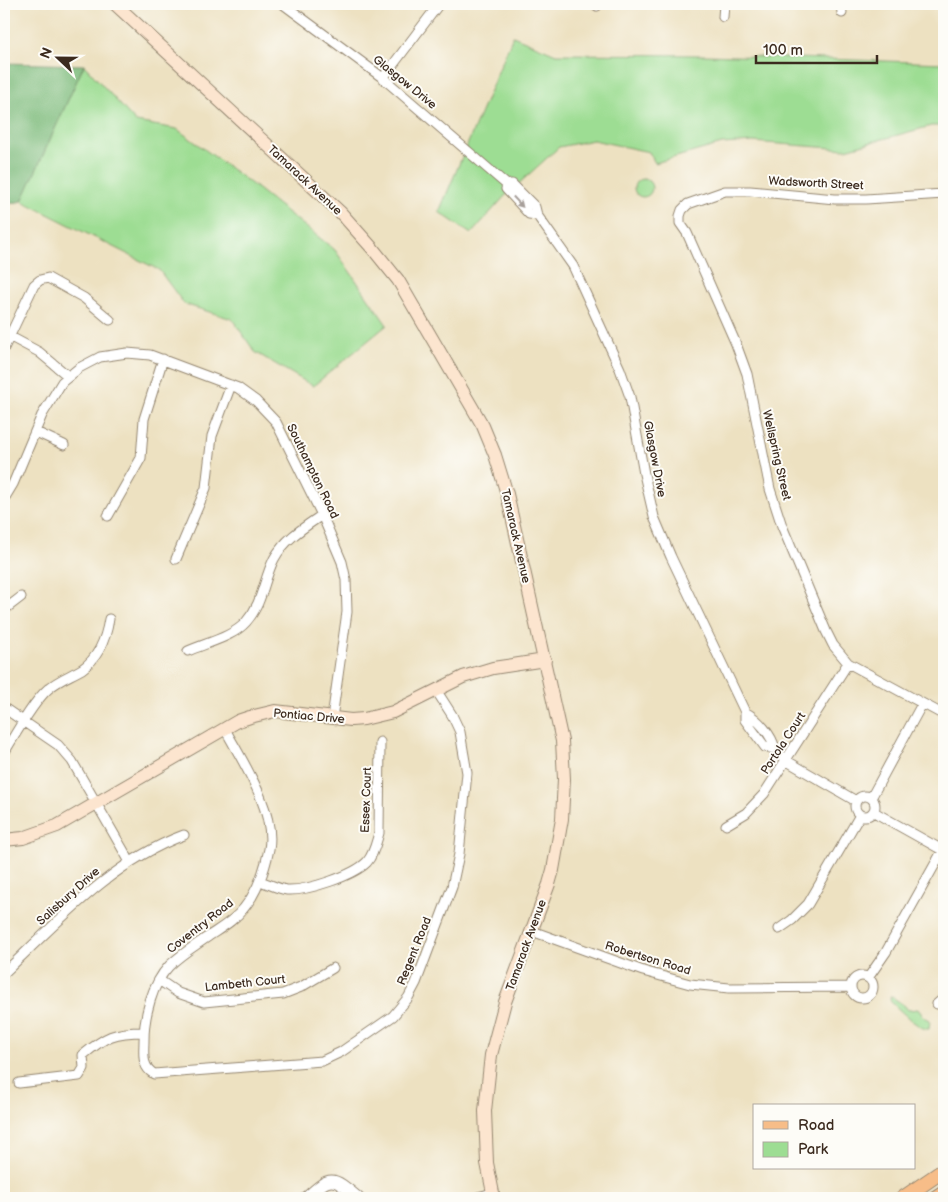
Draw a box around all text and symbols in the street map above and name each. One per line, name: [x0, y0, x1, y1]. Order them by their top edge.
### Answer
north arrow: [32, 32, 82, 82]
scale bar: [756, 32, 877, 64]
text: 100 m: [763, 41, 803, 60]
text: N: [37, 45, 56, 61]
street label: Glasgow Drive: [370, 52, 440, 113]
street label: Tamarack Avenue: [264, 142, 345, 219]
street label: Wadsworth Street: [768, 174, 864, 194]
one-way arrow: [512, 196, 524, 208]
street label: Wellspring Street: [759, 408, 794, 502]
street label: Glasgow Drive: [640, 420, 669, 499]
street label: Southampton Road: [283, 421, 342, 521]
street label: Tamarack Avenue: [497, 488, 534, 585]
street label: Pontiac Drive: [273, 706, 345, 727]
street label: Portola Court: [758, 709, 809, 777]
street label: Essex Court: [358, 767, 375, 833]
street label: Salisbury Drive: [34, 864, 103, 929]
street label: Coventry Road: [164, 896, 237, 957]
street label: Tamarack Avenue: [503, 897, 550, 993]
street label: Regent Road: [394, 915, 435, 988]
street label: Robertson Road: [603, 938, 693, 979]
street label: Lambeth Court: [204, 972, 286, 995]
legend: [753, 1104, 916, 1170]
text: Road: [798, 1116, 834, 1135]
text: Park: [798, 1140, 829, 1159]

